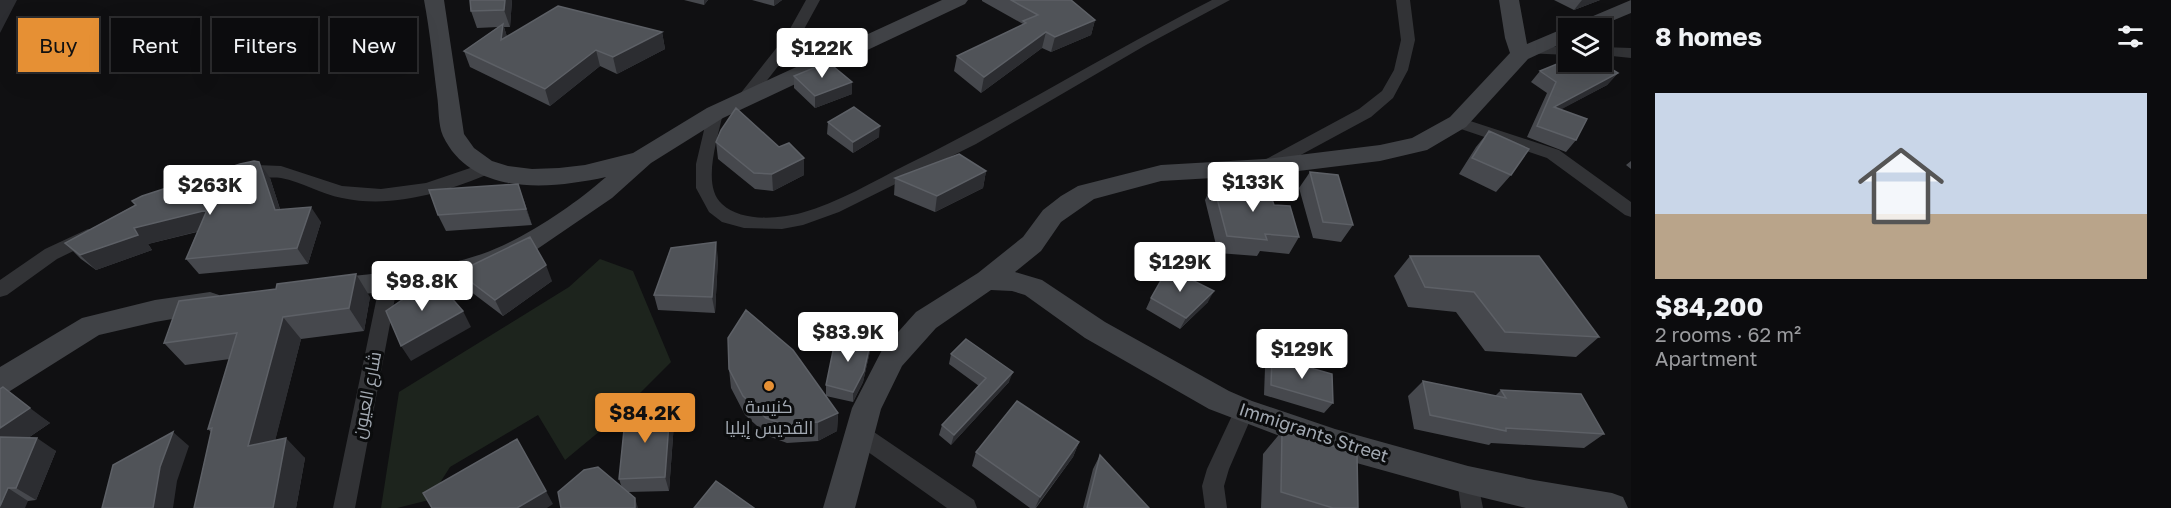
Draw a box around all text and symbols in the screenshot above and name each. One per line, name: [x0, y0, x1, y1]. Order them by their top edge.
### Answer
chip: Buy: [18, 18, 99, 72]
chip: Rent: [111, 18, 200, 72]
chip: Filters: [212, 18, 318, 72]
chip: New: [330, 18, 417, 72]
map controls: [1558, 18, 1612, 72]
button: layers: [1558, 18, 1612, 72]
icon: filters: [2114, 20, 2147, 53]
text: 8 homes: [1655, 21, 1762, 52]
pin: $122K: [780, 28, 864, 79]
text: $122K: [791, 35, 853, 59]
icon: home: [1847, 132, 1955, 240]
pin: $133K: [1211, 162, 1295, 213]
pin: $263K: [168, 165, 252, 216]
text: $133K: [1222, 169, 1284, 193]
text: $263K: [178, 172, 243, 196]
pin: $129K: [1138, 242, 1222, 293]
text: $129K: [1148, 249, 1212, 273]
pin: $98.8K: [373, 261, 471, 312]
text: $98.8K: [386, 268, 458, 292]
text: $84,200: [1655, 291, 1763, 322]
pin: $83.9K: [799, 312, 897, 363]
text: $83.9K: [812, 319, 884, 343]
text: 2 rooms · 62 m²: [1655, 322, 1801, 346]
pin: $129K: [1260, 329, 1344, 380]
text: $129K: [1270, 336, 1334, 360]
text: Apartment: [1655, 346, 1758, 370]
street label: شارع العيون: [347, 350, 387, 441]
marker: كنيسة القديس إيليا: [762, 379, 776, 393]
pin: $84.2K: [596, 393, 694, 444]
place label: كنيسة القديس إيليا: [725, 395, 813, 439]
street label: Immigrants Street: [1237, 397, 1391, 467]
text: $84.2K: [609, 400, 681, 424]

